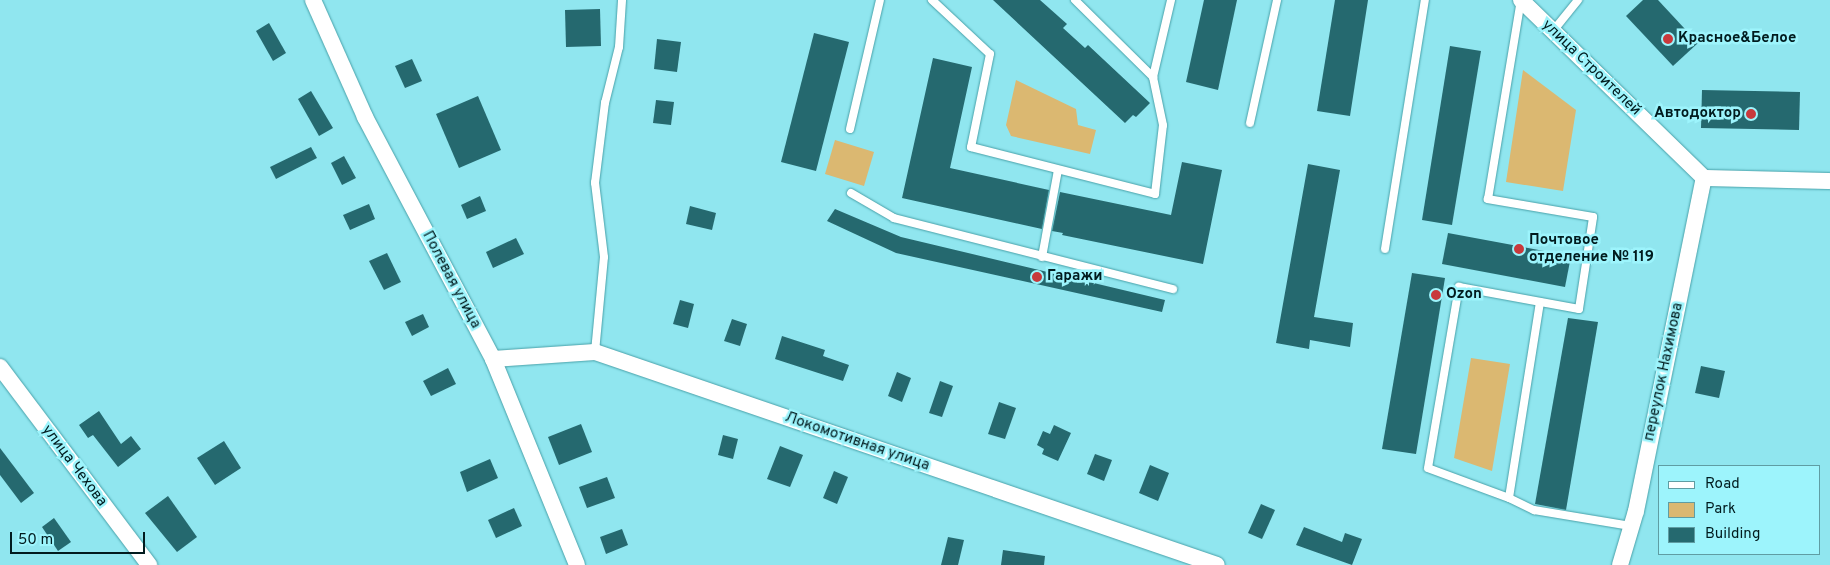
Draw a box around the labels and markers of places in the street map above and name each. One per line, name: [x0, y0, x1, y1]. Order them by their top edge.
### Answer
place label: Красное&Белое: [1678, 30, 1796, 48]
marker: Красное&Белое: [1662, 33, 1674, 45]
place label: Автодоктор: [1654, 105, 1741, 123]
marker: Автодоктор: [1745, 108, 1757, 120]
place label: Почтовое отделение № 119: [1529, 231, 1654, 266]
marker: Почтовое отделение № 119: [1513, 243, 1525, 255]
place label: Гаражи: [1047, 268, 1103, 286]
marker: Гаражи: [1031, 271, 1043, 283]
place label: Ozon: [1446, 286, 1482, 304]
marker: Ozon: [1430, 289, 1442, 301]

